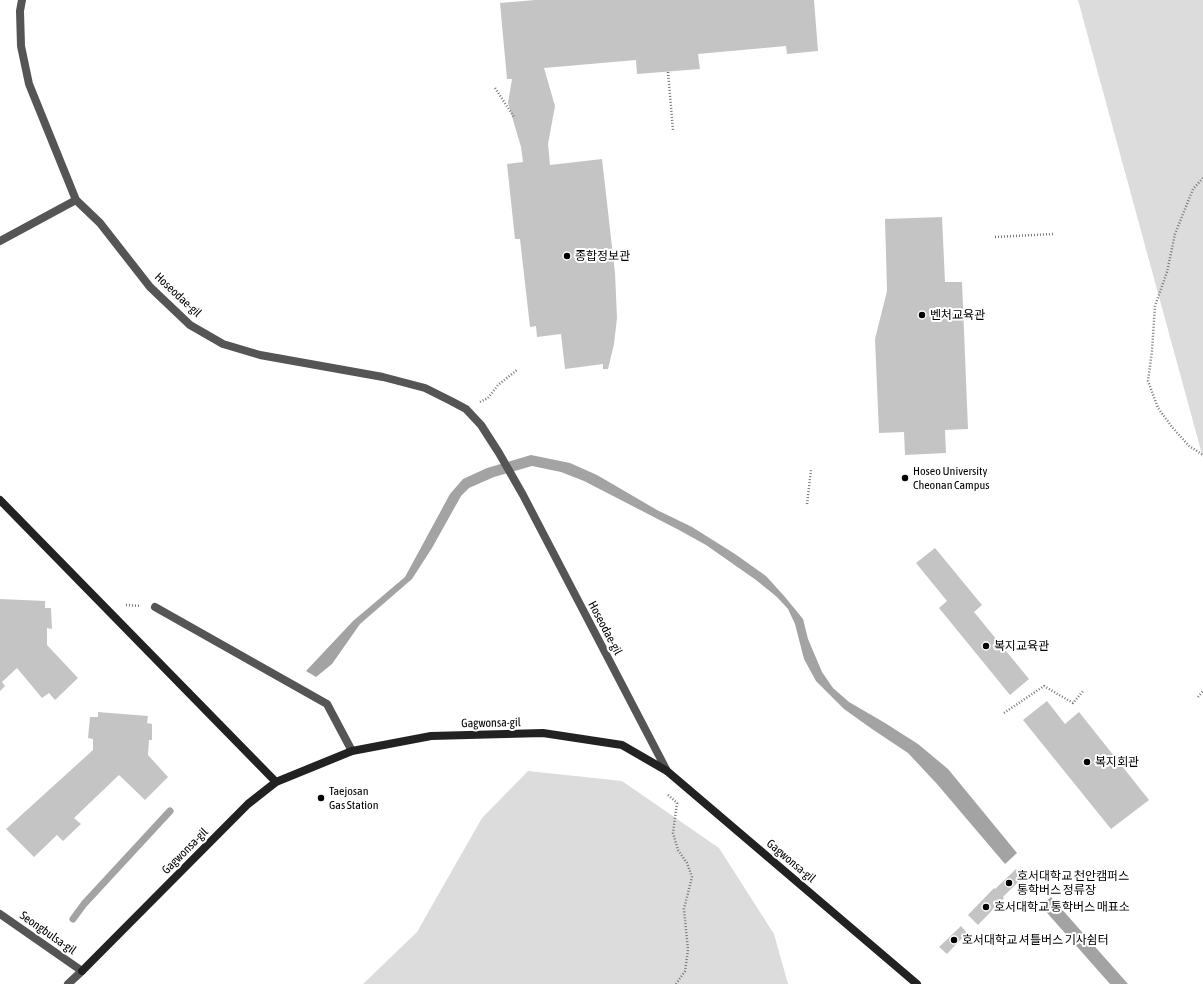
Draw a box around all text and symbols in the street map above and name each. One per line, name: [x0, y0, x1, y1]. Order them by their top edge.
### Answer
place label: 종합정보관: [575, 249, 630, 263]
marker: 종합정보관: [562, 251, 572, 261]
street label: Hoseodae-gil: [152, 270, 204, 320]
place label: 벤처교육관: [930, 308, 985, 322]
marker: 벤처교육관: [917, 310, 927, 320]
place label: Hoseo University Cheonan Campus: [913, 464, 989, 492]
marker: Hoseo University Cheonan Campus: [900, 473, 910, 483]
street label: Hoseodae-gil: [585, 599, 625, 657]
place label: 복지교육관: [994, 639, 1049, 653]
marker: 복지교육관: [981, 641, 991, 651]
street label: Gagwonsa-gil: [461, 715, 521, 731]
place label: 복지회관: [1095, 755, 1139, 769]
marker: 복지회관: [1082, 757, 1092, 767]
place label: Taejosan Gas Station: [329, 784, 379, 812]
marker: Taejosan Gas Station: [316, 793, 326, 803]
street label: Gagwonsa-gil: [159, 825, 211, 877]
street label: Gagwonsa-gil: [764, 836, 818, 886]
place label: 호서대학교 천안캠퍼스 통학버스 정류장: [1017, 869, 1129, 897]
marker: 호서대학교 천안캠퍼스 통학버스 정류장: [1004, 878, 1014, 888]
place label: 호서대학교 통학버스 매표소: [994, 900, 1130, 914]
marker: 호서대학교 통학버스 매표소: [981, 902, 991, 912]
street label: Seongbulsa-gil: [17, 908, 79, 958]
place label: 호서대학교 셔틀버스 기사쉼터: [962, 933, 1109, 947]
marker: 호서대학교 셔틀버스 기사쉼터: [949, 935, 959, 945]

